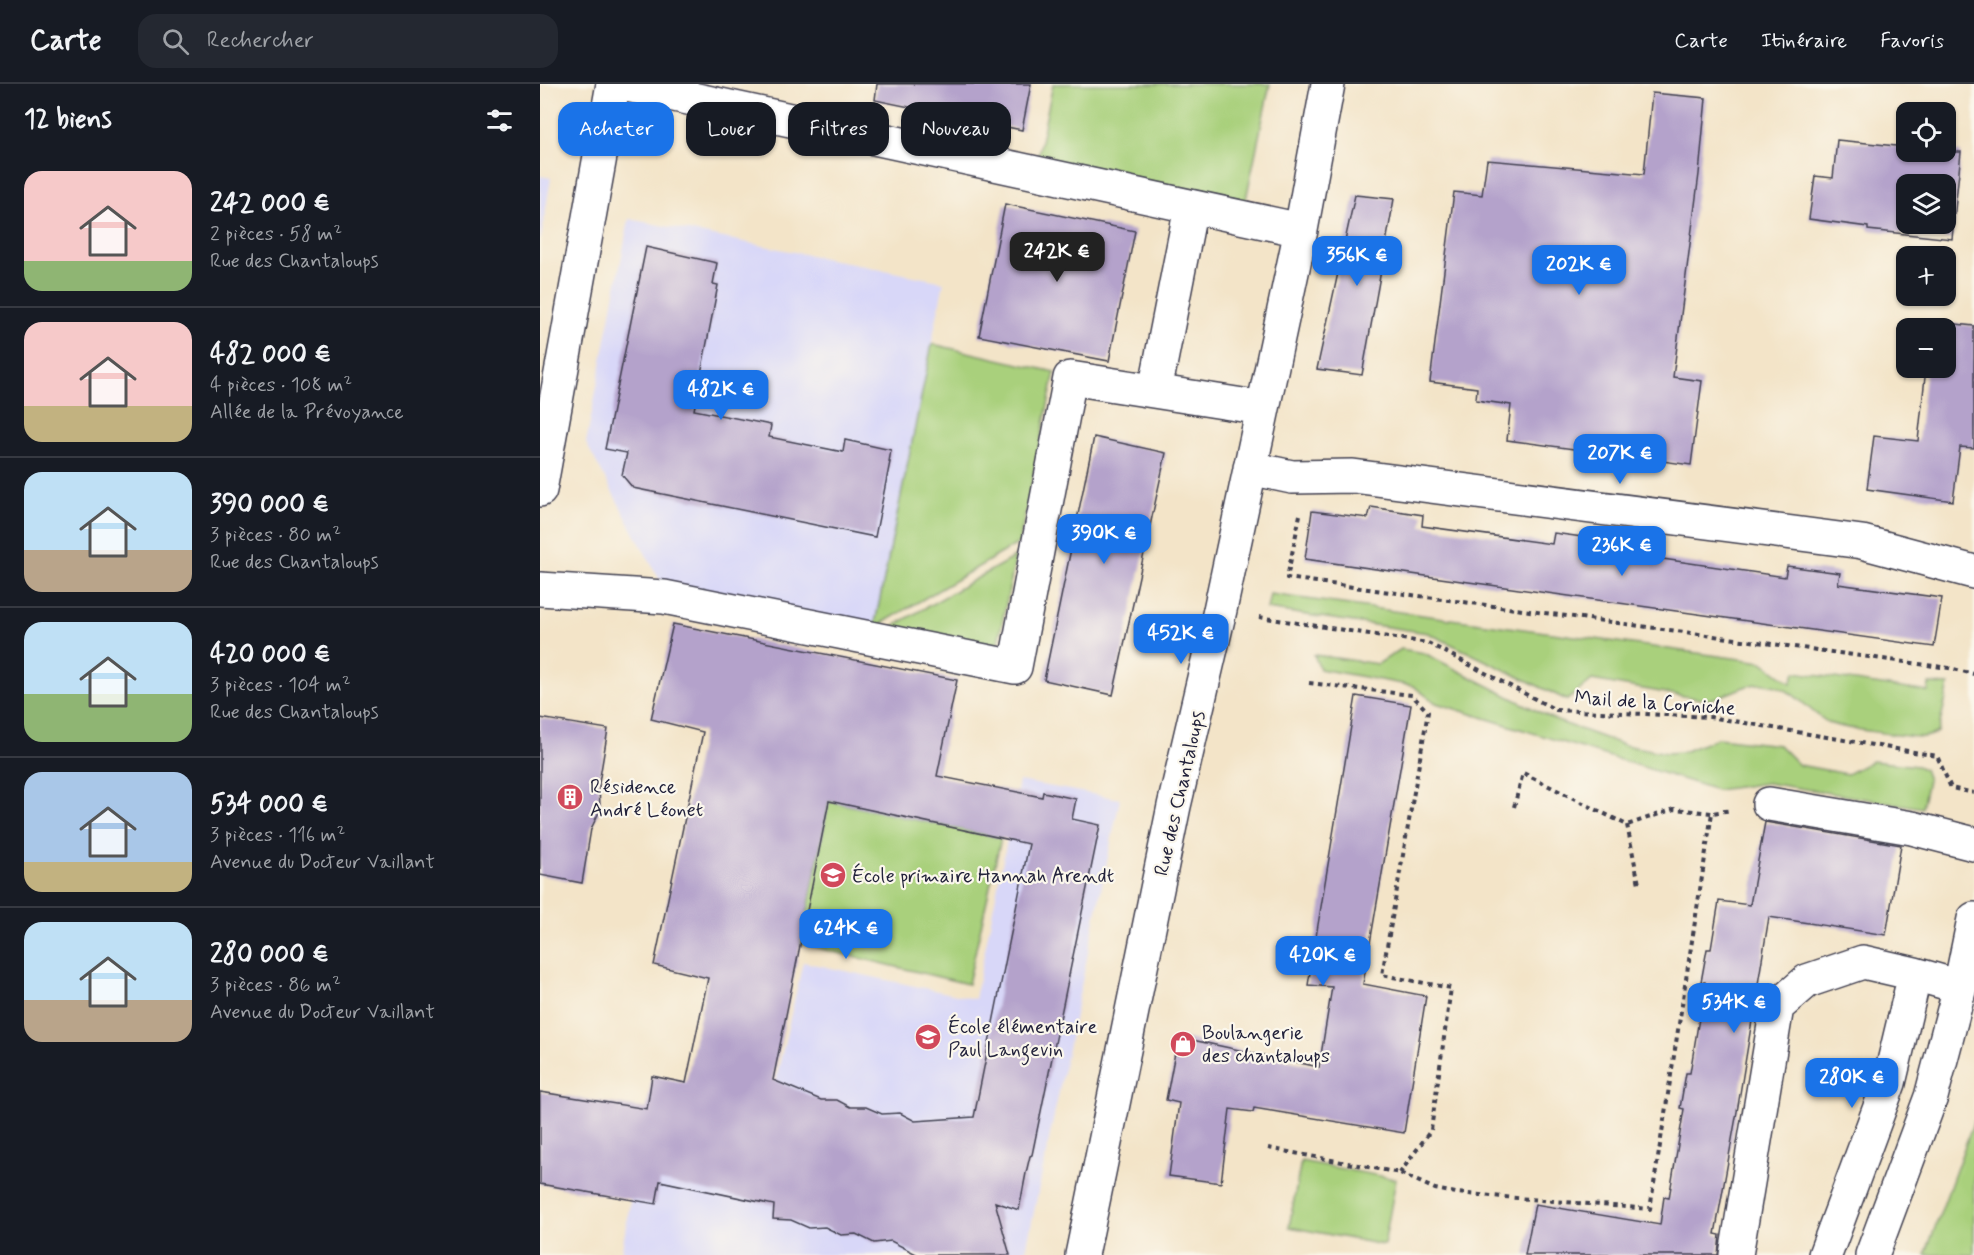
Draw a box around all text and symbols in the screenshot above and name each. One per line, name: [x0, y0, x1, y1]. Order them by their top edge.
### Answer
search box: [138, 14, 558, 68]
text: Carte: [30, 23, 102, 60]
icon: search: [159, 25, 192, 58]
text: Rechercher: [207, 27, 314, 55]
text: Carte: [1674, 27, 1728, 55]
text: Itinéraire: [1761, 27, 1847, 55]
text: Favoris: [1880, 27, 1944, 55]
chip: Acheter: [558, 102, 674, 156]
chip: Louer: [686, 102, 776, 156]
chip: Filtres: [788, 102, 889, 156]
chip: Nouveau: [901, 102, 1011, 156]
map controls: [1896, 102, 1956, 378]
button: locate: [1896, 102, 1956, 162]
text: 12 biens: [24, 103, 112, 137]
icon: filters: [483, 104, 516, 137]
button: layers: [1896, 174, 1956, 234]
text: 242 000 €: [210, 187, 330, 221]
icon: home: [72, 195, 144, 267]
text: 2 pièces · 58 m²: [210, 221, 342, 248]
pin: 242K €: [1008, 232, 1106, 283]
pin: 356K €: [1308, 236, 1406, 287]
text: 242K €: [1024, 238, 1090, 265]
text: 356K €: [1326, 242, 1388, 269]
pin: 202K €: [1530, 245, 1628, 296]
button: +: [1896, 246, 1956, 306]
text: Rue des Chantaloups: [210, 248, 379, 275]
text: 202K €: [1546, 251, 1612, 278]
button: −: [1896, 318, 1956, 378]
text: 482 000 €: [210, 338, 331, 372]
icon: home: [72, 346, 144, 418]
pin: 482K €: [672, 370, 770, 421]
text: 4 pièces · 108 m²: [210, 372, 352, 399]
text: 482K €: [687, 376, 755, 403]
text: Allée de la Prévoyance: [210, 399, 404, 426]
pin: 207K €: [1571, 434, 1669, 485]
text: 207K €: [1587, 440, 1653, 467]
text: 390 000 €: [210, 488, 329, 522]
icon: home: [72, 496, 144, 568]
pin: 390K €: [1055, 514, 1153, 565]
text: 390K €: [1071, 520, 1137, 547]
text: 3 pièces · 80 m²: [210, 522, 341, 549]
pin: 236K €: [1573, 526, 1671, 577]
text: 236K €: [1592, 532, 1652, 559]
text: Rue des Chantaloups: [210, 549, 379, 576]
pin: 452K €: [1132, 614, 1230, 665]
text: 452K €: [1148, 620, 1214, 647]
text: 420 000 €: [210, 638, 331, 672]
icon: home: [72, 646, 144, 718]
text: 3 pièces · 104 m²: [210, 672, 351, 699]
street label: Mail de la Corniche: [1573, 684, 1736, 723]
text: Rue des Chantaloups: [210, 699, 379, 726]
street label: Rue des Chantaloups: [1148, 708, 1213, 879]
place label: Résidence André Léonet: [590, 774, 703, 824]
building icon: Résidence André Léonet: [555, 782, 585, 812]
text: 534 000 €: [210, 788, 328, 822]
icon: home: [72, 796, 144, 868]
text: 3 pièces · 116 m²: [210, 822, 345, 849]
text: Avenue du Docteur Vaillant: [210, 849, 435, 876]
school or university icon: École primaire Hannah Arendt: [818, 860, 848, 890]
place label: École primaire Hannah Arendt: [852, 863, 1114, 890]
pin: 624K €: [797, 909, 895, 960]
text: 624K €: [813, 915, 879, 942]
pin: 420K €: [1274, 936, 1372, 987]
text: 280 000 €: [210, 938, 329, 972]
text: 420K €: [1290, 942, 1356, 969]
icon: home: [72, 946, 144, 1018]
text: 3 pièces · 86 m²: [210, 972, 341, 999]
pin: 534K €: [1685, 983, 1783, 1034]
text: 534K €: [1702, 989, 1766, 1016]
text: Avenue du Docteur Vaillant: [210, 999, 435, 1026]
place label: École élémentaire Paul Langevin: [948, 1014, 1097, 1066]
place label: Boulangerie des chantaloups: [1202, 1020, 1330, 1070]
school or university icon: École élémentaire Paul Langevin: [913, 1022, 943, 1052]
shop icon: Boulangerie des chantaloups: [1168, 1029, 1198, 1059]
pin: 280K €: [1803, 1058, 1901, 1109]
text: 280K €: [1819, 1064, 1885, 1091]

